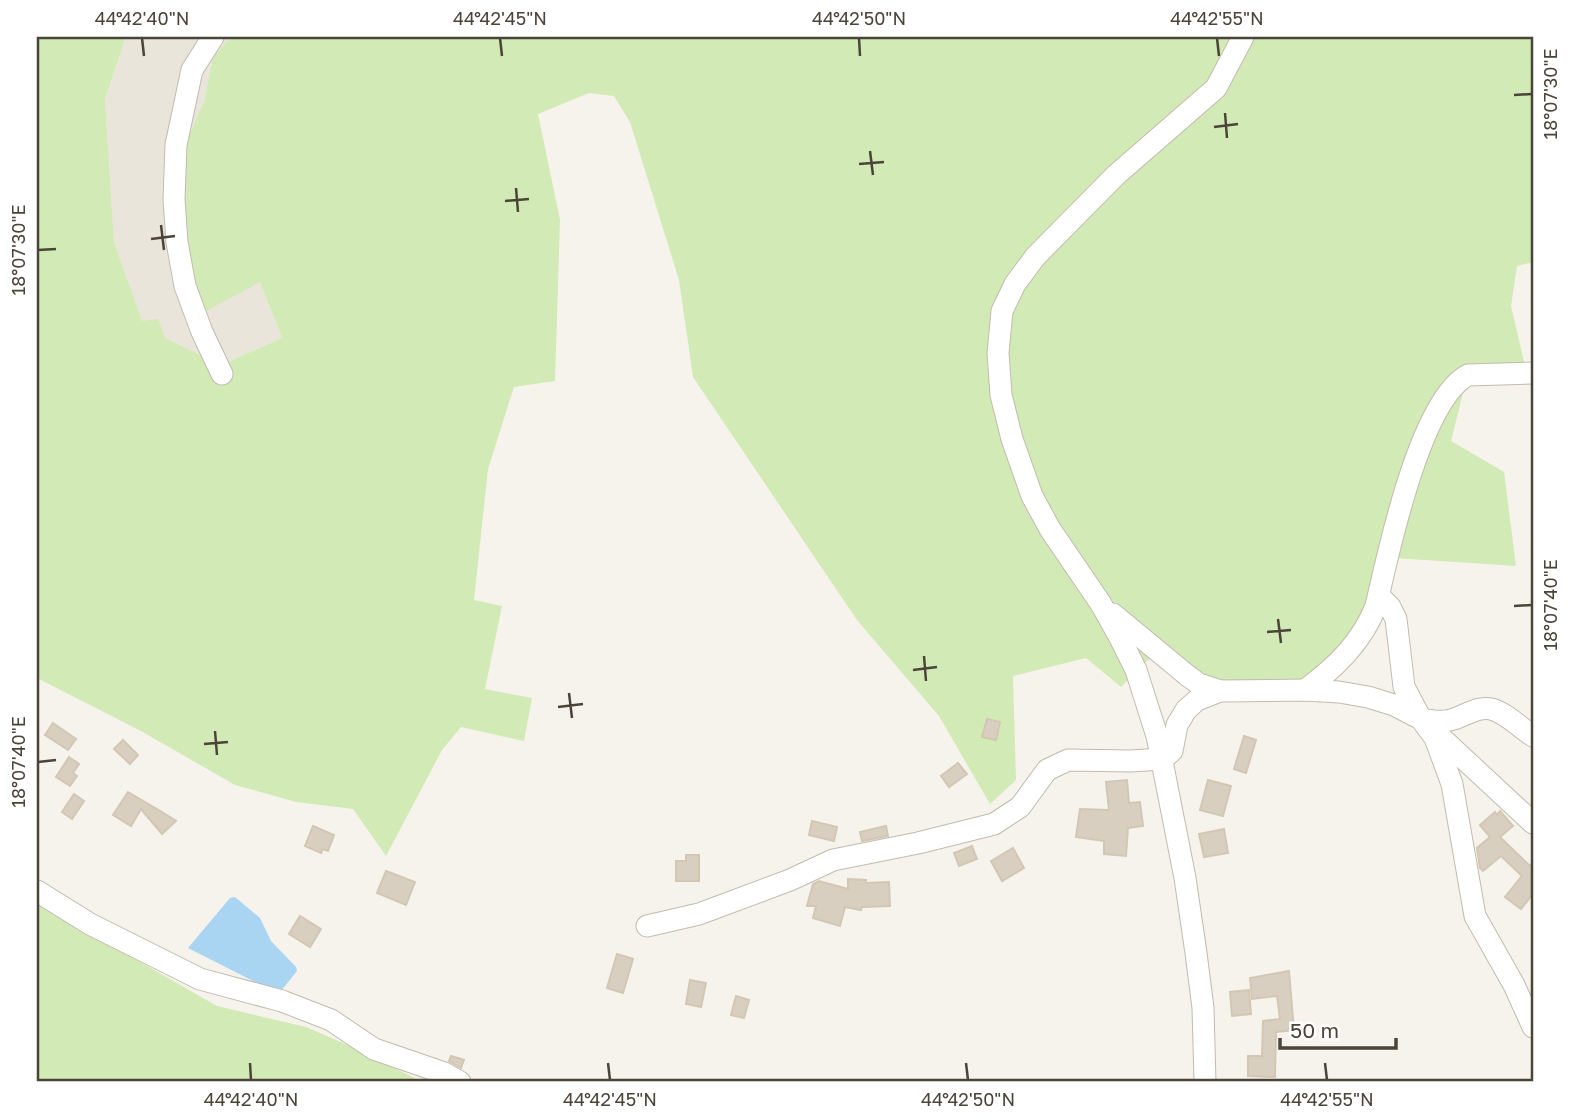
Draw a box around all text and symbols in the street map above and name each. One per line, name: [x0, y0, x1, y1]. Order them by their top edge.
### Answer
text: 44°42'40"N: [95, 7, 189, 29]
text: 44°42'45"N: [453, 7, 547, 29]
text: 44°42'50"N: [812, 7, 906, 29]
text: 44°42'55"N: [1170, 7, 1264, 29]
text: 18°07'30"E: [1539, 48, 1561, 140]
text: 18°07'30"E: [7, 204, 29, 296]
text: 18°07'40"E: [1539, 559, 1561, 651]
text: 18°07'40"E: [7, 716, 29, 808]
scale bar: [1280, 1007, 1395, 1051]
text: 50 m: [1290, 1017, 1339, 1043]
text: 44°42'40"N: [204, 1088, 298, 1110]
text: 44°42'45"N: [563, 1088, 657, 1110]
text: 44°42'50"N: [921, 1088, 1015, 1110]
text: 44°42'55"N: [1280, 1088, 1374, 1110]

